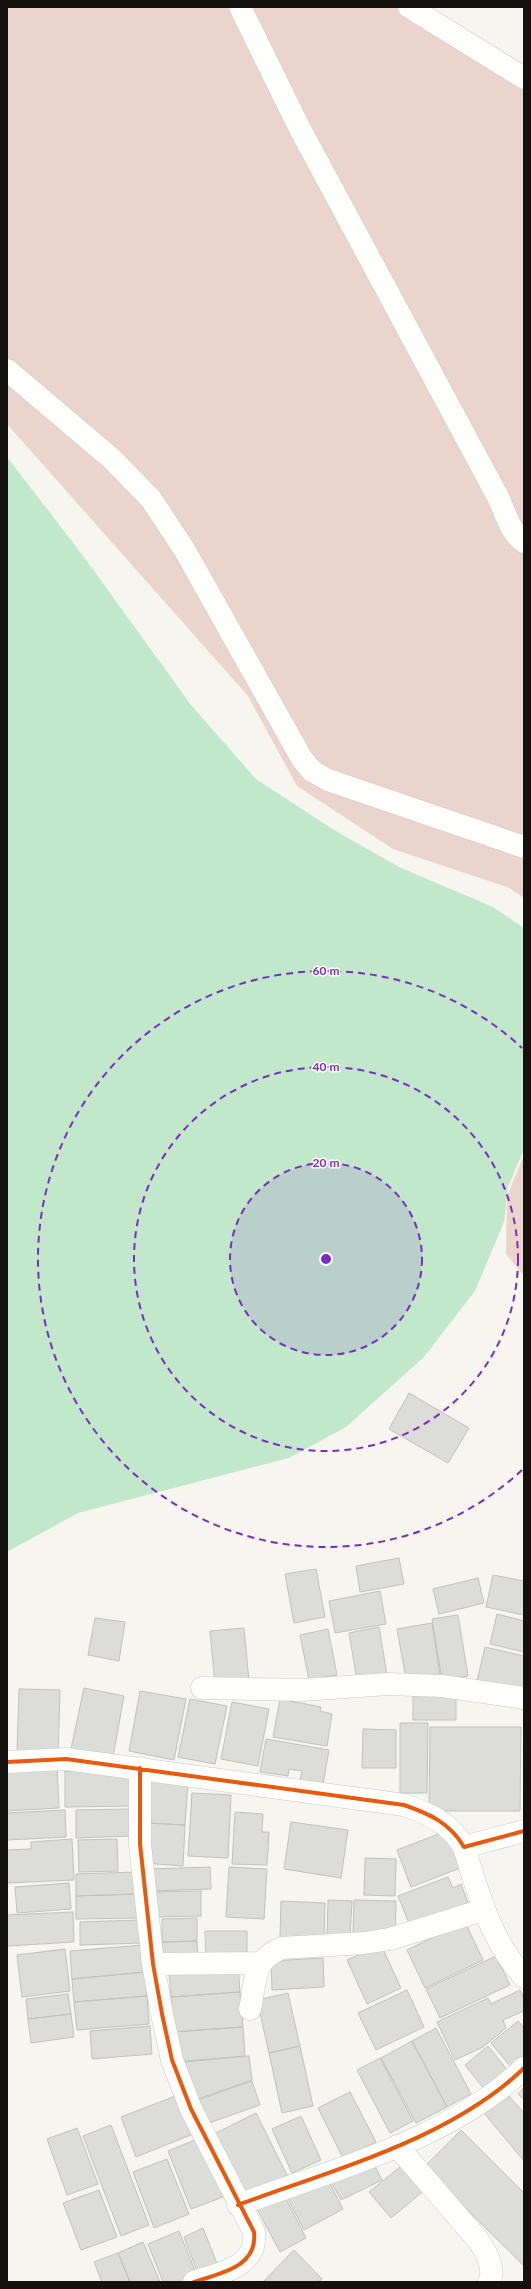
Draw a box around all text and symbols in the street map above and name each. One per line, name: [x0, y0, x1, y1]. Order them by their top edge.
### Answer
text: 60 m: [313, 963, 339, 978]
text: 40 m: [313, 1059, 339, 1074]
text: 20 m: [313, 1155, 339, 1170]
centre of rings: [319, 1252, 333, 1266]

